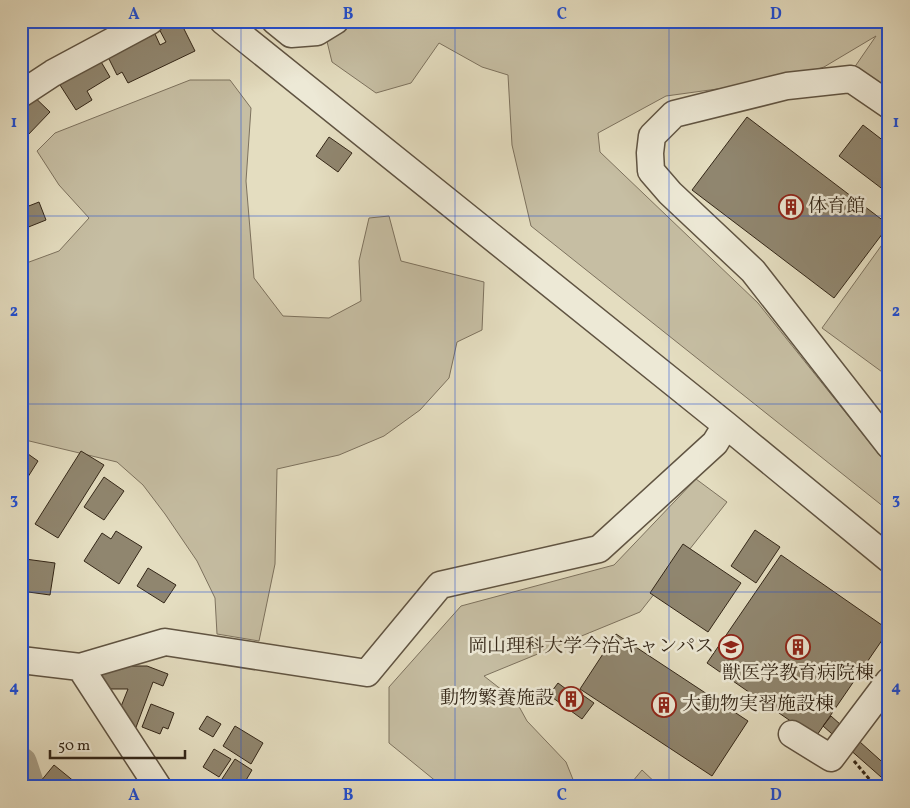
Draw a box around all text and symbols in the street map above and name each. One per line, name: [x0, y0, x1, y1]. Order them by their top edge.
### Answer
text: A: [128, 4, 140, 26]
text: B: [343, 4, 354, 26]
text: C: [557, 4, 567, 26]
text: D: [770, 4, 782, 26]
text: 1: [11, 112, 17, 134]
text: 1: [893, 112, 899, 134]
building icon: 体育館: [778, 194, 804, 220]
place label: 体育館: [808, 194, 865, 220]
text: 2: [10, 301, 18, 323]
text: 2: [892, 301, 900, 323]
text: 3: [10, 489, 18, 511]
text: 3: [892, 489, 900, 511]
place label: 岡山理科大学今治キャンパス: [468, 634, 714, 660]
school or university icon: 岡山理科大学今治キャンパス: [718, 634, 744, 660]
building icon: 獣医学教育病院棟: [785, 634, 811, 660]
place label: 獣医学教育病院棟: [722, 661, 874, 687]
text: 4: [9, 677, 19, 699]
text: 4: [891, 677, 901, 699]
place label: 動物繁養施設: [440, 686, 554, 712]
building icon: 動物繁養施設: [558, 686, 584, 712]
building icon: 大動物実習施設棟: [651, 692, 677, 718]
place label: 大動物実習施設棟: [682, 692, 834, 718]
scale bar: [50, 728, 185, 760]
text: 50 m: [58, 736, 90, 757]
text: A: [128, 785, 140, 807]
text: B: [343, 785, 354, 807]
text: C: [557, 785, 567, 807]
text: D: [770, 785, 782, 807]

